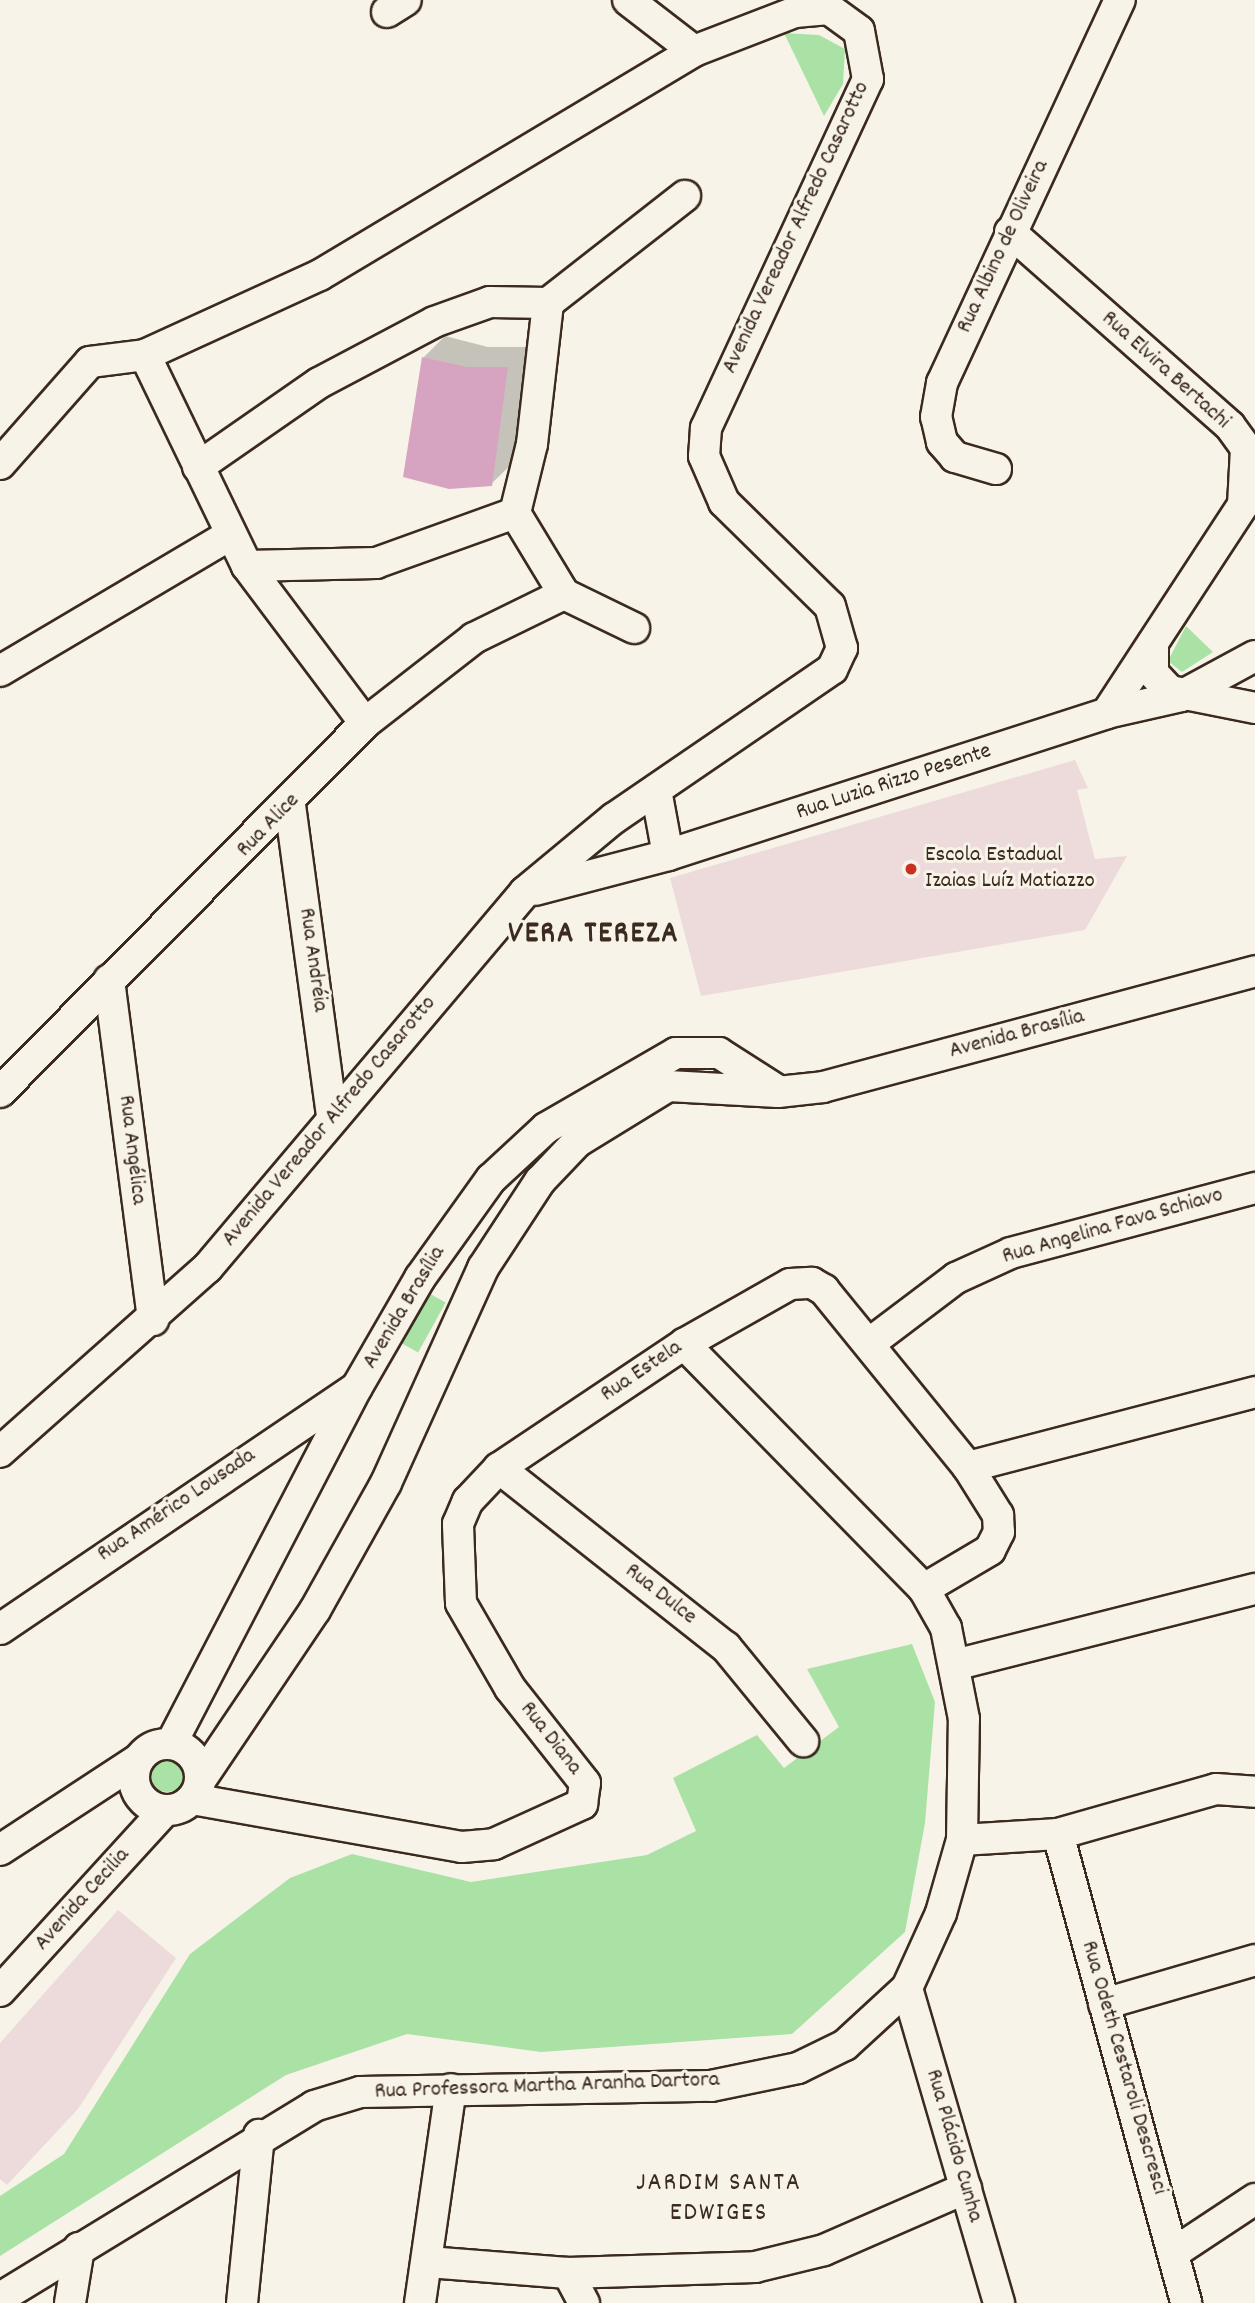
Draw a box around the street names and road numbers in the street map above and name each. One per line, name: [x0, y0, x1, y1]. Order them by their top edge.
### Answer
street label: Avenida Vereador Alfredo Casarotto: [717, 78, 877, 378]
street label: Rua Albino de Oliveira: [952, 156, 1056, 338]
street label: Rua Elvira Bertachi: [1095, 306, 1235, 436]
street label: Rua Luzia Rizzo Pesente: [793, 738, 995, 828]
street label: Rua Alice: [232, 788, 306, 864]
street label: Rua Andréia: [291, 906, 333, 1014]
street label: Avenida Vereador Alfredo Casarotto: [217, 991, 443, 1253]
street label: Avenida Brasília: [947, 1004, 1087, 1066]
street label: Rua Angélica: [111, 1094, 151, 1206]
street label: Rua Angelina Fava Schiavo: [999, 1182, 1227, 1272]
street label: Avenida Brasília: [357, 1242, 453, 1374]
street label: Rua Estela: [596, 1335, 688, 1409]
street label: Rua Américo Lousada: [93, 1443, 261, 1569]
street label: Rua Dulce: [618, 1558, 702, 1632]
street label: Rua Diana: [513, 1697, 587, 1781]
street label: Avenida Cecilia: [29, 1843, 137, 1957]
street label: Rua Odeth Cestaroli Descresci: [1074, 1938, 1172, 2198]
street label: Rua Plácido Cunha: [918, 2066, 988, 2226]
street label: Rua Professora Martha Aranha Dartora: [374, 2067, 720, 2107]

